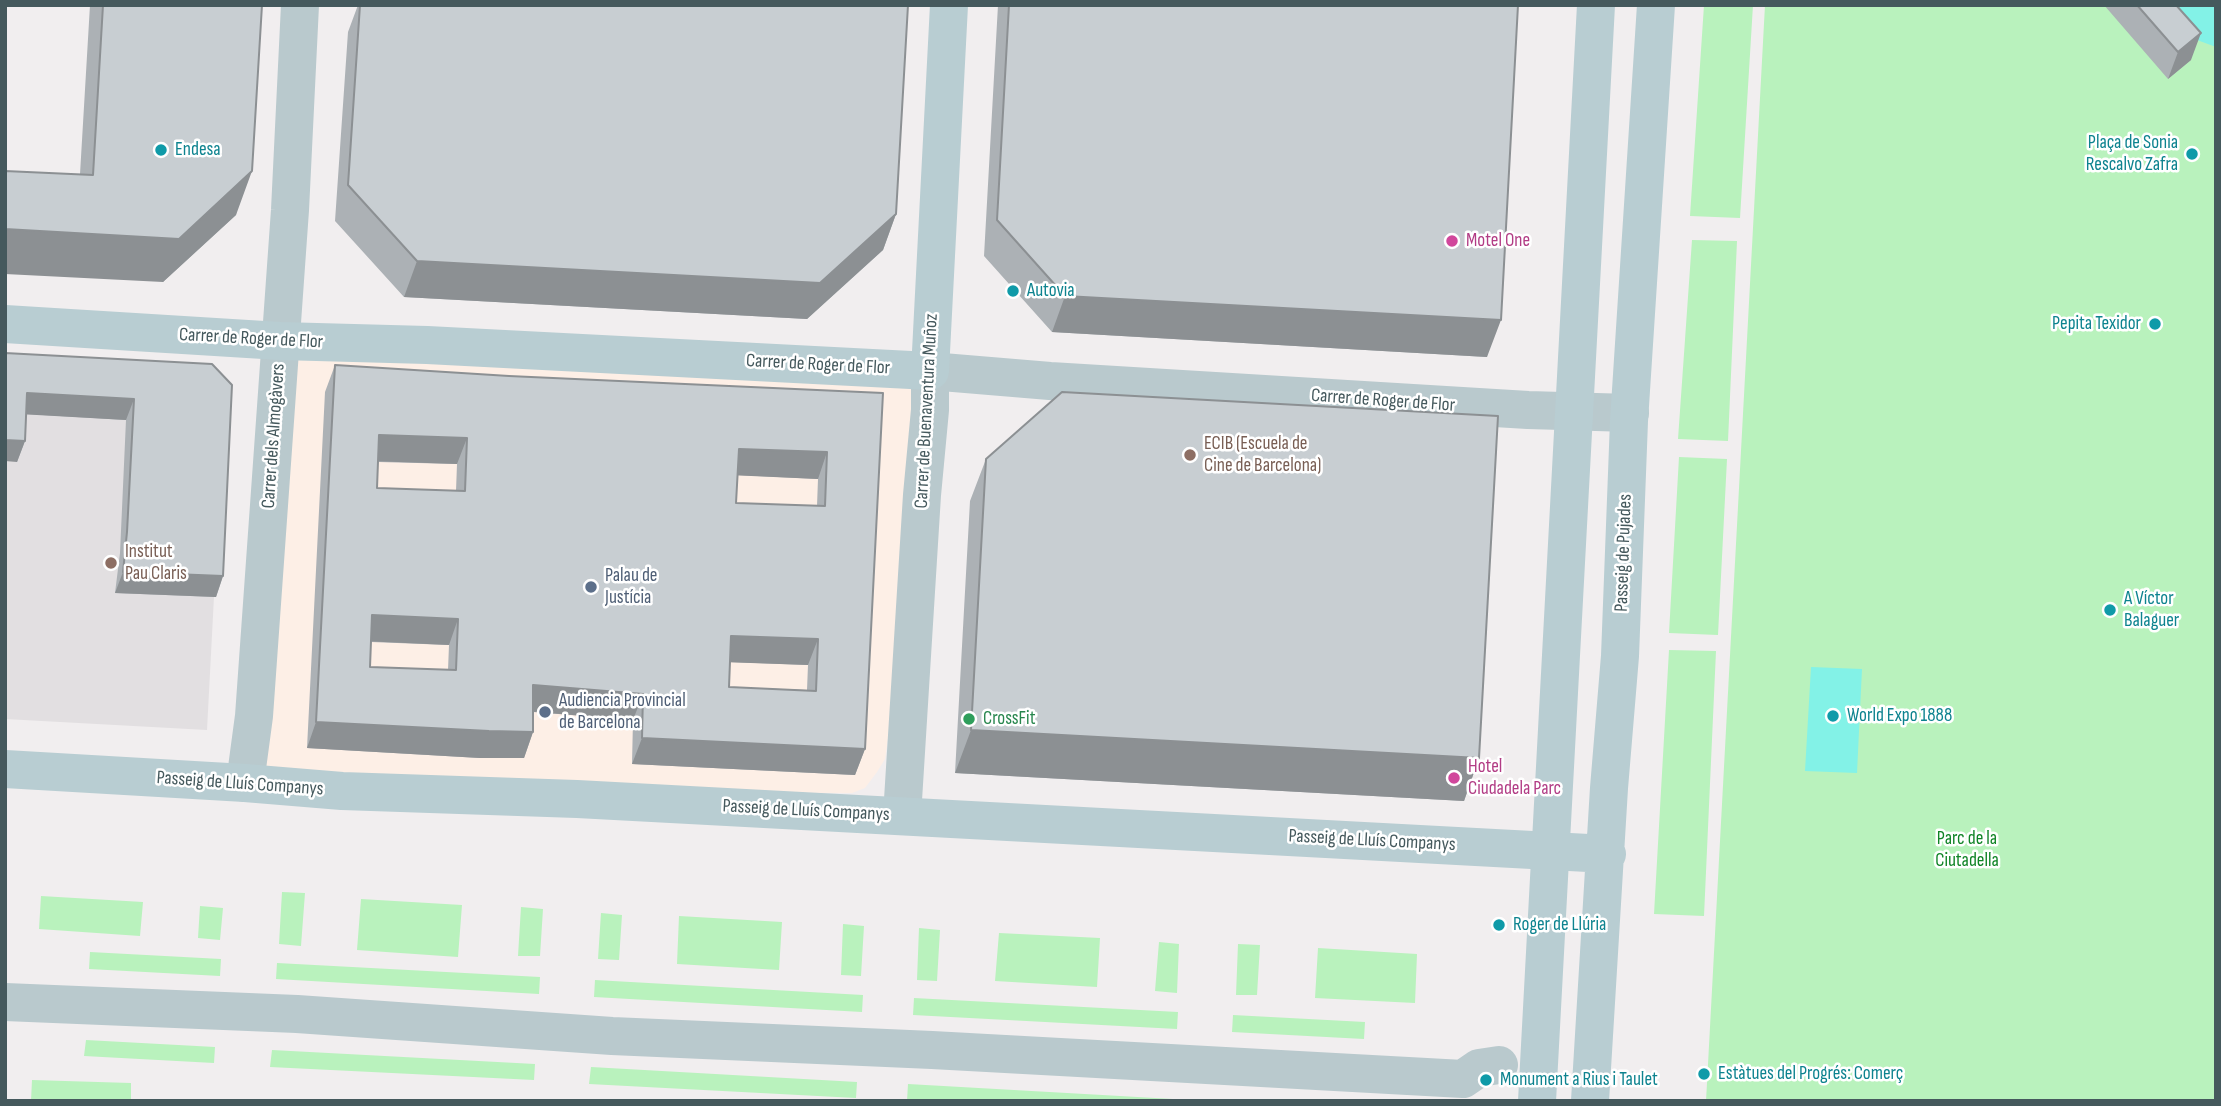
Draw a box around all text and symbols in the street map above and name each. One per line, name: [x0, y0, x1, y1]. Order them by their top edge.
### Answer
place label: Plaça de Sonia Rescalvo Zafra: [2086, 132, 2178, 176]
place label: Endesa: [175, 139, 221, 161]
marker: Endesa: [153, 142, 169, 158]
marker: Plaça de Sonia Rescalvo Zafra: [2184, 146, 2200, 162]
place label: Motel One: [1466, 230, 1530, 252]
marker: Motel One: [1444, 233, 1460, 249]
place label: Autovia: [1027, 280, 1075, 302]
marker: Autovia: [1005, 283, 1021, 299]
street label: Carrer de Buenaventura Muñoz: [911, 313, 943, 509]
place label: Pepita Texidor: [2052, 313, 2141, 335]
marker: Pepita Texidor: [2147, 316, 2163, 332]
street label: Carrer de Roger de Flor: [178, 324, 324, 354]
street label: Carrer de Roger de Flor: [745, 350, 891, 380]
street label: Carrer dels Almogàvers: [258, 363, 290, 509]
street label: Carrer de Roger de Flor: [1310, 385, 1456, 417]
place label: ECIB (Escuela de Cine de Barcelona): [1204, 433, 1321, 477]
marker: ECIB (Escuela de Cine de Barcelona): [1182, 447, 1198, 463]
street label: Passeig de Pujades: [1611, 494, 1637, 612]
place label: Institut Pau Claris: [125, 541, 187, 585]
marker: Institut Pau Claris: [103, 555, 119, 571]
place label: Palau de Justícia: [605, 565, 657, 609]
marker: Palau de Justícia: [583, 579, 599, 595]
place label: A Víctor Balaguer: [2124, 588, 2179, 632]
marker: A Víctor Balaguer: [2102, 602, 2118, 618]
place label: Audiencia Provincial de Barcelona: [559, 690, 686, 734]
marker: Audiencia Provincial de Barcelona: [537, 704, 553, 720]
place label: World Expo 1888: [1847, 705, 1952, 727]
place label: CrossFit: [983, 708, 1035, 730]
marker: World Expo 1888: [1825, 708, 1841, 724]
marker: CrossFit: [961, 711, 977, 727]
place label: Hotel Ciudadela Parc: [1468, 756, 1561, 800]
street label: Passeig de Lluís Companys: [156, 767, 324, 801]
marker: Hotel Ciudadela Parc: [1446, 770, 1462, 786]
street label: Passeig de Lluís Companys: [722, 795, 890, 827]
street label: Passeig de Lluís Companys: [1288, 825, 1456, 857]
park label: Parc de la Ciutadella: [1935, 828, 1999, 872]
place label: Roger de Llúria: [1513, 914, 1606, 936]
marker: Roger de Llúria: [1491, 917, 1507, 933]
place label: Estàtues del Progrés: Comerç: [1718, 1063, 1903, 1085]
marker: Estàtues del Progrés: Comerç: [1696, 1066, 1712, 1082]
place label: Monument a Rius i Taulet: [1500, 1069, 1658, 1091]
marker: Monument a Rius i Taulet: [1478, 1072, 1494, 1088]

